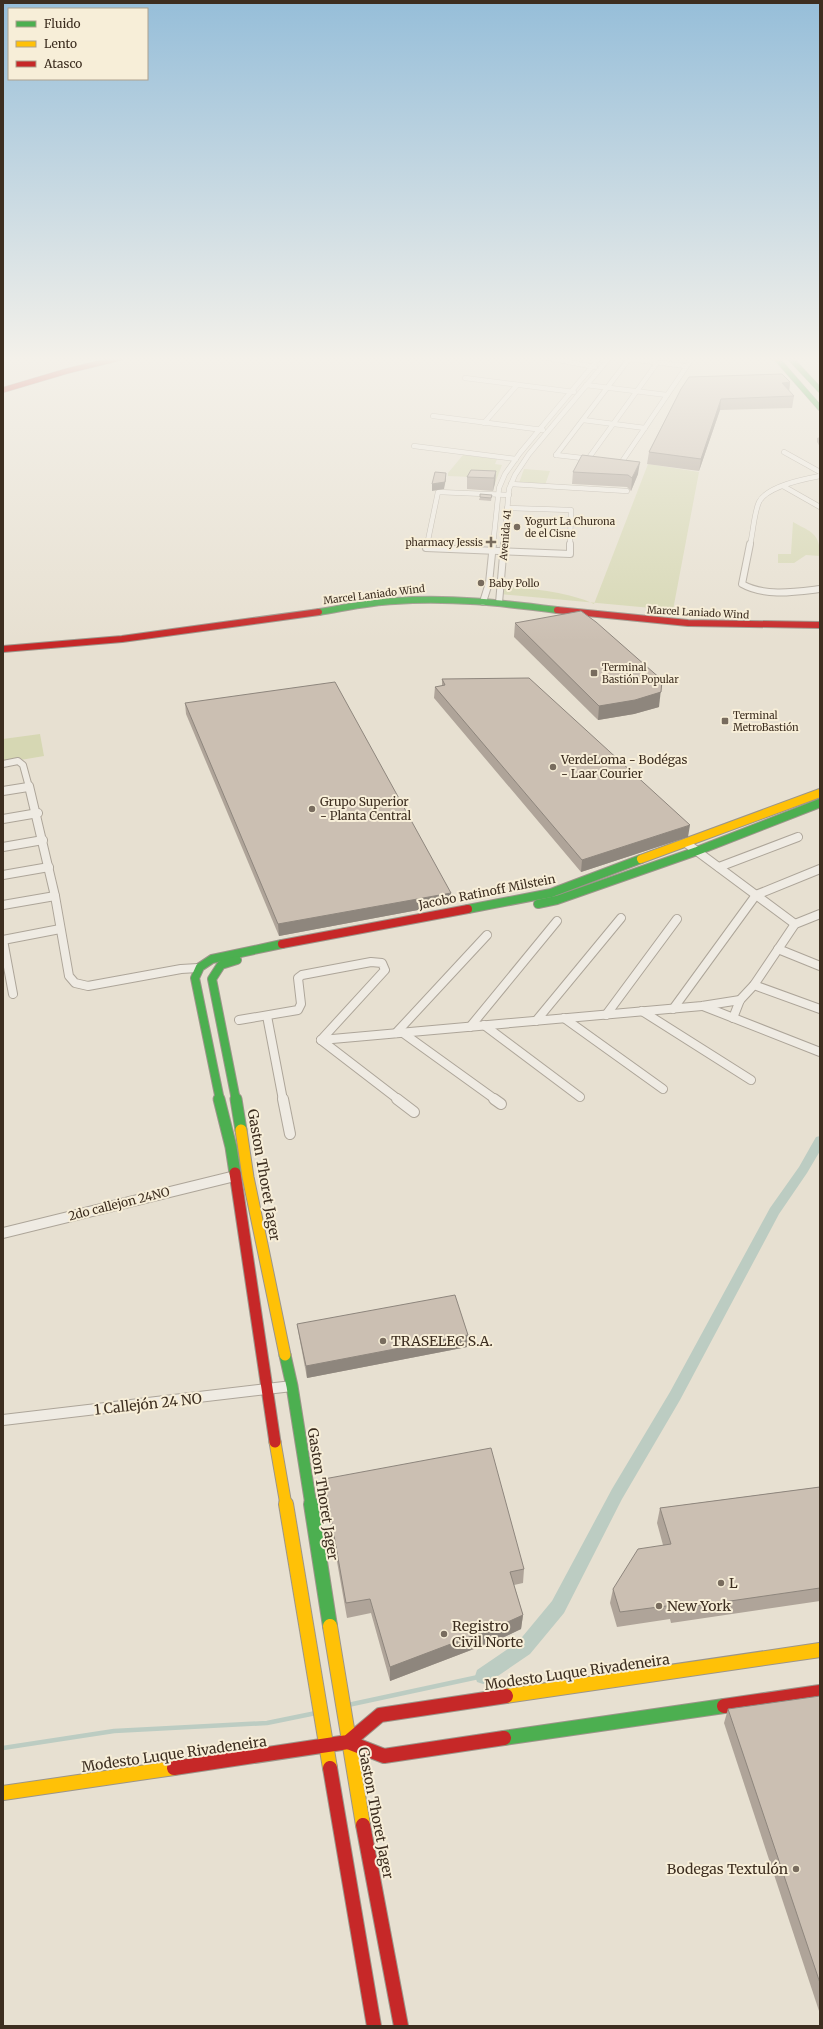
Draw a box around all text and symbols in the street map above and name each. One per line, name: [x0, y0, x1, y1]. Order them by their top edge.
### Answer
legend: [8, 8, 148, 80]
text: Fluido: [44, 16, 81, 31]
text: Lento: [44, 36, 77, 51]
text: Atasco: [43, 56, 82, 71]
street label: Avenida 41: [497, 509, 514, 562]
place label: Yogurt La Churona de el Cisne: [524, 515, 616, 540]
marker: Yogurt La Churona de el Cisne: [512, 522, 522, 532]
place label: pharmacy Jessis: [405, 536, 483, 549]
marker: pharmacy Jessis: [486, 537, 496, 547]
place label: Baby Pollo: [489, 577, 540, 590]
marker: Baby Pollo: [476, 578, 486, 588]
street label: Marcel Laniado Wind: [322, 582, 426, 607]
street label: Marcel Laniado Wind: [647, 603, 749, 622]
place label: Terminal Bastión Popular: [602, 661, 679, 686]
marker: Terminal Bastión Popular: [589, 668, 599, 678]
place label: Terminal MetroBastión: [733, 709, 799, 734]
marker: Terminal MetroBastión: [720, 716, 730, 726]
place label: VerdeLoma - Bodégas - Laar Courier: [560, 752, 688, 781]
marker: VerdeLoma - Bodégas - Laar Courier: [548, 762, 558, 772]
place label: Grupo Superior - Planta Central: [320, 794, 412, 823]
marker: Grupo Superior - Planta Central: [307, 804, 317, 814]
street label: Jacobo Ratinoff Milstein: [416, 871, 557, 912]
street label: Gaston Thoret Jager: [244, 1108, 284, 1242]
street label: 2do callejon 24NO: [67, 1184, 171, 1223]
place label: TRASELEC S.A.: [391, 1332, 493, 1350]
marker: TRASELEC S.A.: [378, 1336, 388, 1346]
street label: 1 Callejón 24 NO: [93, 1389, 203, 1419]
street label: Gaston Thoret Jager: [304, 1427, 342, 1561]
place label: L: [729, 1574, 738, 1592]
marker: L: [716, 1578, 726, 1588]
place label: New York: [667, 1597, 731, 1615]
marker: New York: [654, 1601, 664, 1611]
place label: Registro Civil Norte: [452, 1617, 523, 1651]
marker: Registro Civil Norte: [439, 1629, 449, 1639]
street label: Modesto Luque Rivadeneira: [483, 1650, 671, 1694]
street label: Modesto Luque Rivadeneira: [80, 1732, 268, 1776]
street label: Gaston Thoret Jager: [354, 1746, 398, 1880]
place label: Bodegas Textulón: [667, 1860, 788, 1878]
marker: Bodegas Textulón: [791, 1864, 801, 1874]

